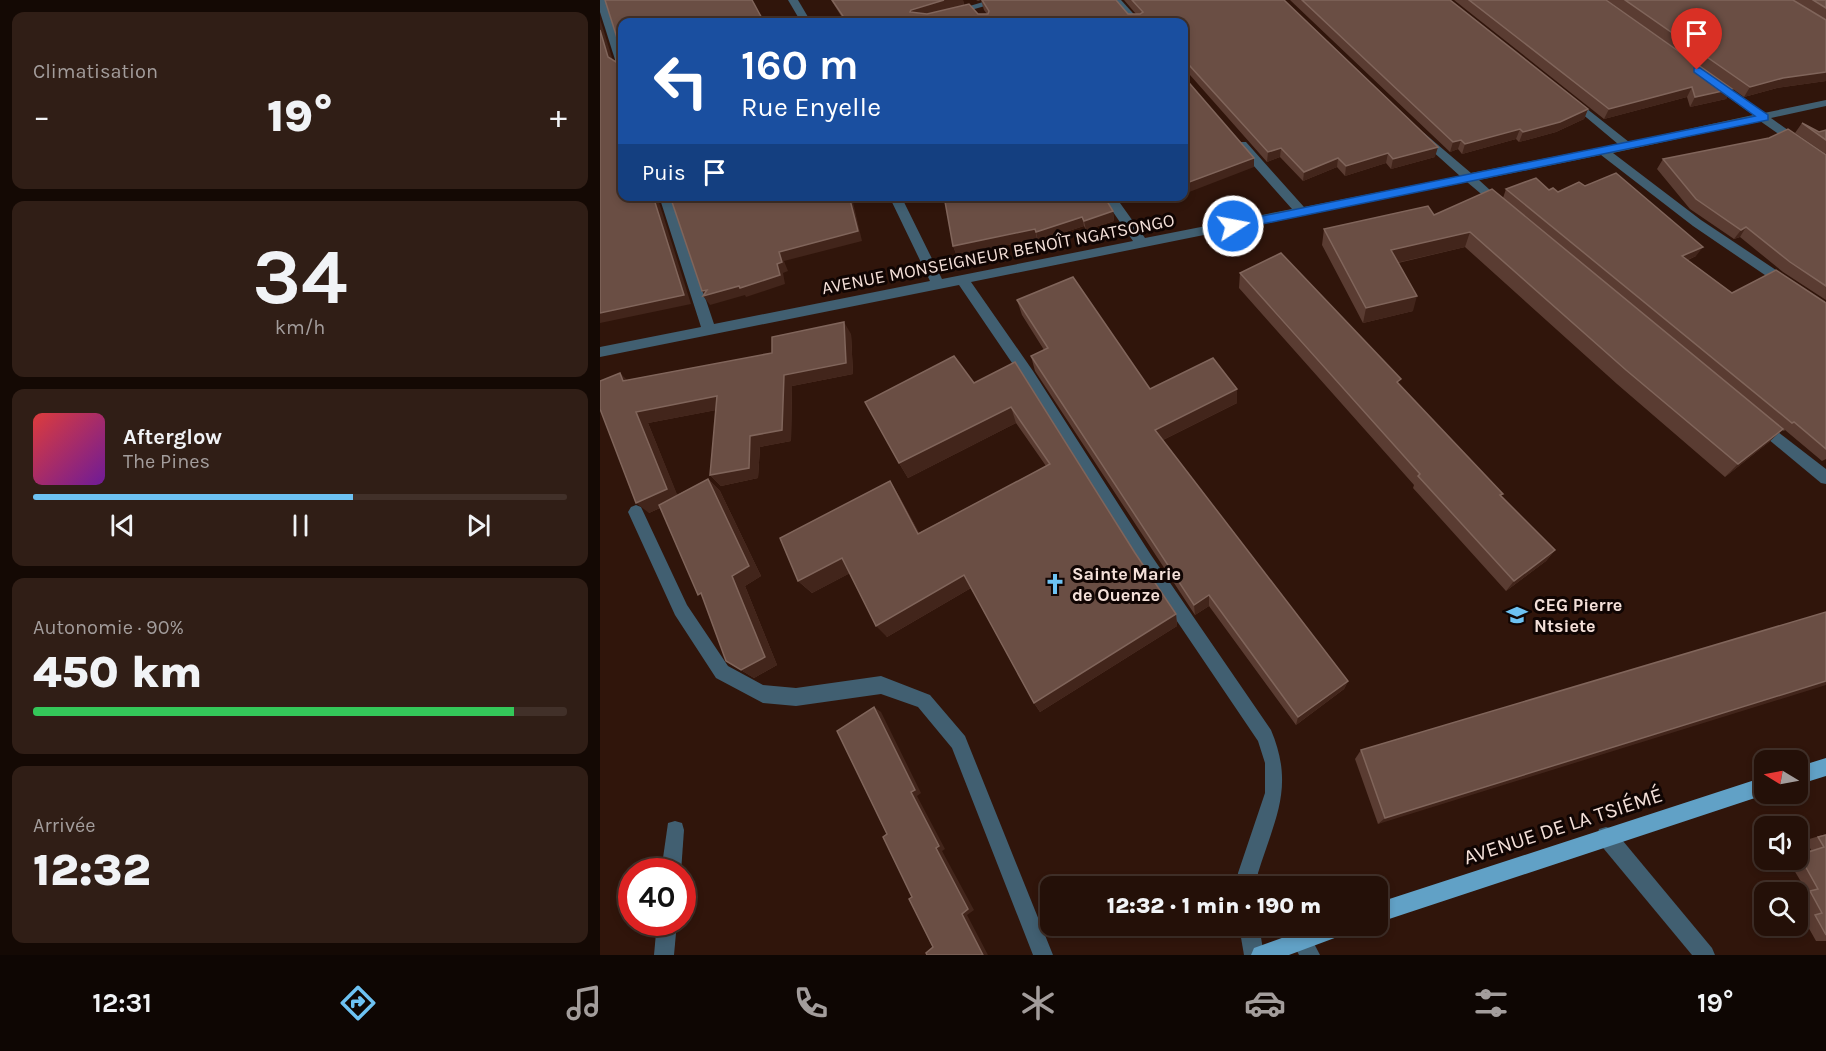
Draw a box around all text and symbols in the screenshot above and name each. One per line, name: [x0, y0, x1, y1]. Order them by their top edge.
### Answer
pin: [1671, 8, 1722, 70]
icon: arrive: [1680, 17, 1713, 50]
text: 160 m: [741, 40, 859, 90]
icon: left: [642, 42, 720, 120]
text: Climatisation: [33, 60, 158, 83]
text: 19°: [267, 90, 333, 142]
text: Rue Enyelle: [741, 91, 881, 123]
text: −: [33, 97, 50, 135]
text: +: [550, 97, 567, 135]
icon: arrive: [698, 156, 731, 189]
text: Puis: [642, 160, 686, 186]
position arrow: [1201, 194, 1265, 258]
street label: AVENUE MONSEIGNEUR BENOÎT NGATSONGO: [820, 209, 1176, 299]
text: 34: [253, 231, 347, 323]
text: km/h: [275, 316, 325, 339]
text: Afterglow: [123, 424, 222, 450]
text: The Pines: [123, 450, 210, 473]
icon: previous: [106, 509, 139, 542]
icon: pause: [284, 509, 317, 542]
icon: next: [462, 509, 495, 542]
place label: Sainte Marie de Ouenze: [1072, 563, 1181, 606]
church icon: Sainte Marie de Ouenze: [1043, 572, 1067, 596]
place label: CEG Pierre Ntsiete: [1534, 594, 1622, 637]
school or university icon: CEG Pierre Ntsiete: [1505, 603, 1529, 627]
text: Autonomie · 90%: [33, 616, 184, 639]
text: 450 km: [33, 646, 202, 698]
north arrow: [1754, 750, 1808, 804]
map controls: [1754, 750, 1808, 936]
street label: AVENUE DE LA TSIÉMÉ: [1460, 782, 1666, 870]
text: Arrivée: [33, 814, 96, 837]
button: sound: [1754, 816, 1808, 870]
text: 12:32: [33, 844, 151, 896]
speed limit sign: 40: [618, 858, 696, 936]
button: search: [1754, 882, 1808, 936]
text: 12:32 · 1 min · 190 m: [1107, 893, 1321, 919]
icon: directions: [337, 982, 379, 1024]
icon: music: [563, 982, 605, 1024]
icon: phone: [790, 982, 832, 1024]
icon: climate: [1017, 982, 1059, 1024]
icon: car: [1244, 982, 1286, 1024]
icon: filters: [1470, 982, 1512, 1024]
text: 12:31: [92, 987, 152, 1019]
text: 19°: [1697, 987, 1734, 1019]

